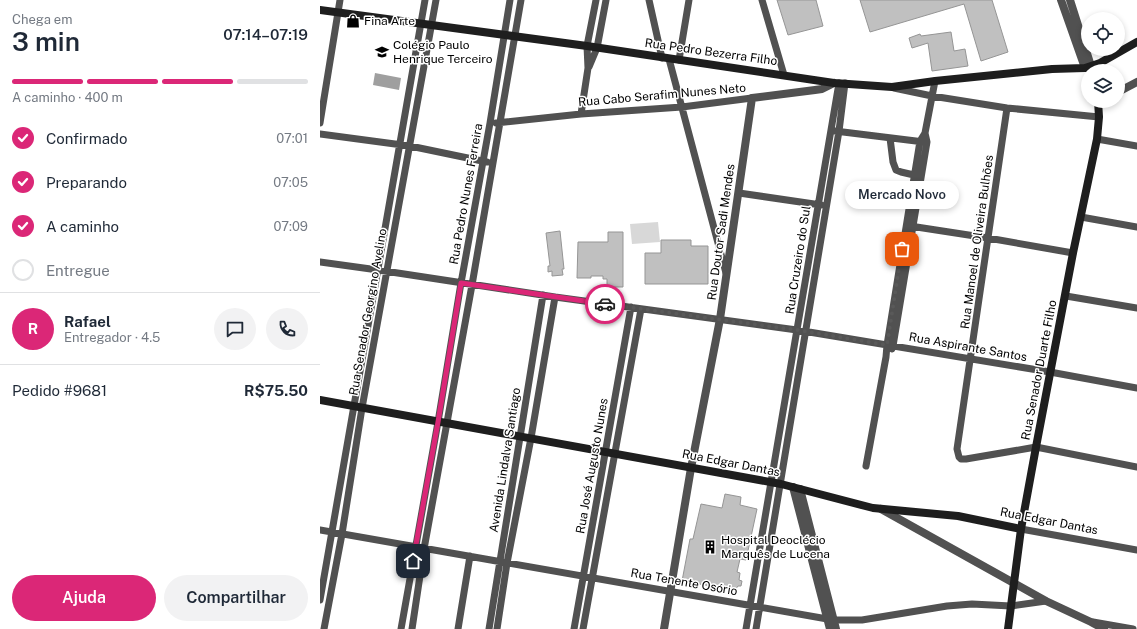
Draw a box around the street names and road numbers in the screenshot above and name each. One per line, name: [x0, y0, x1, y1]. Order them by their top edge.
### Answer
street label: Rua Pedro Bezerra Filho: [644, 36, 778, 68]
street label: Rua Cabo Serafim Nunes Neto: [577, 81, 747, 109]
street label: Rua Pedro Nunes Ferreira: [447, 122, 485, 266]
street label: Rua Manoel de Oliveira Bulhões: [958, 154, 996, 330]
street label: Rua Doutor Sadi Mendes: [704, 163, 738, 301]
street label: Rua Cruzeiro do Sul: [783, 204, 814, 315]
street label: Rua Senador Georgino Avelino: [346, 227, 390, 397]
street label: Rua Senador Duarte Filho: [1019, 299, 1060, 441]
street label: Rua Aspirante Santos: [908, 330, 1028, 364]
street label: Avenida Lindalva Santiago: [487, 386, 523, 533]
street label: Rua José Augusto Nunes: [573, 397, 611, 535]
street label: Rua Edgar Dantas: [681, 447, 781, 479]
street label: Rua Edgar Dantas: [999, 505, 1099, 537]
street label: Rua Tenente Osório: [629, 566, 739, 598]

